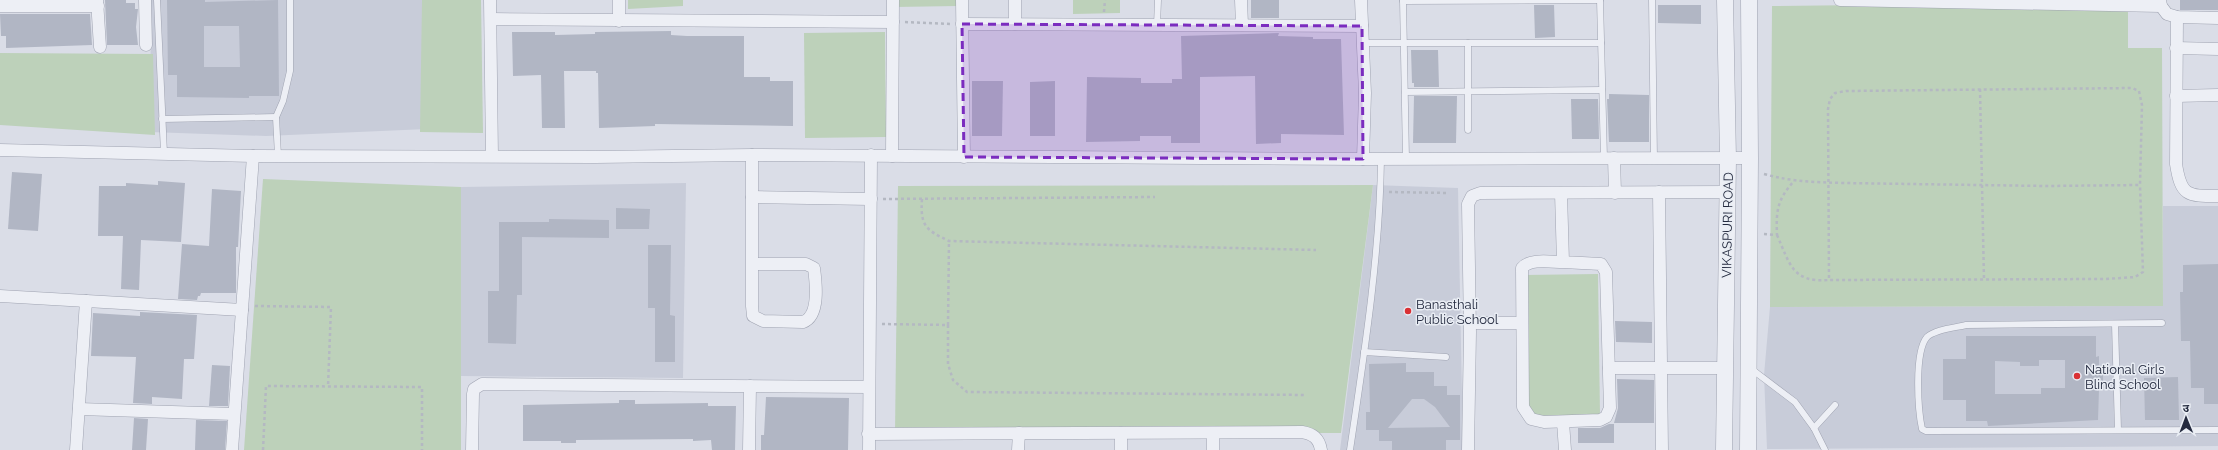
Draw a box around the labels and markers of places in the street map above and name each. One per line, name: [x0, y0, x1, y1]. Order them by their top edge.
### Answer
place label: Banasthali Public School: [1416, 297, 1499, 327]
marker: Banasthali Public School: [1403, 306, 1413, 316]
place label: National Girls Blind School: [2085, 362, 2165, 392]
marker: National Girls Blind School: [2072, 371, 2082, 381]

